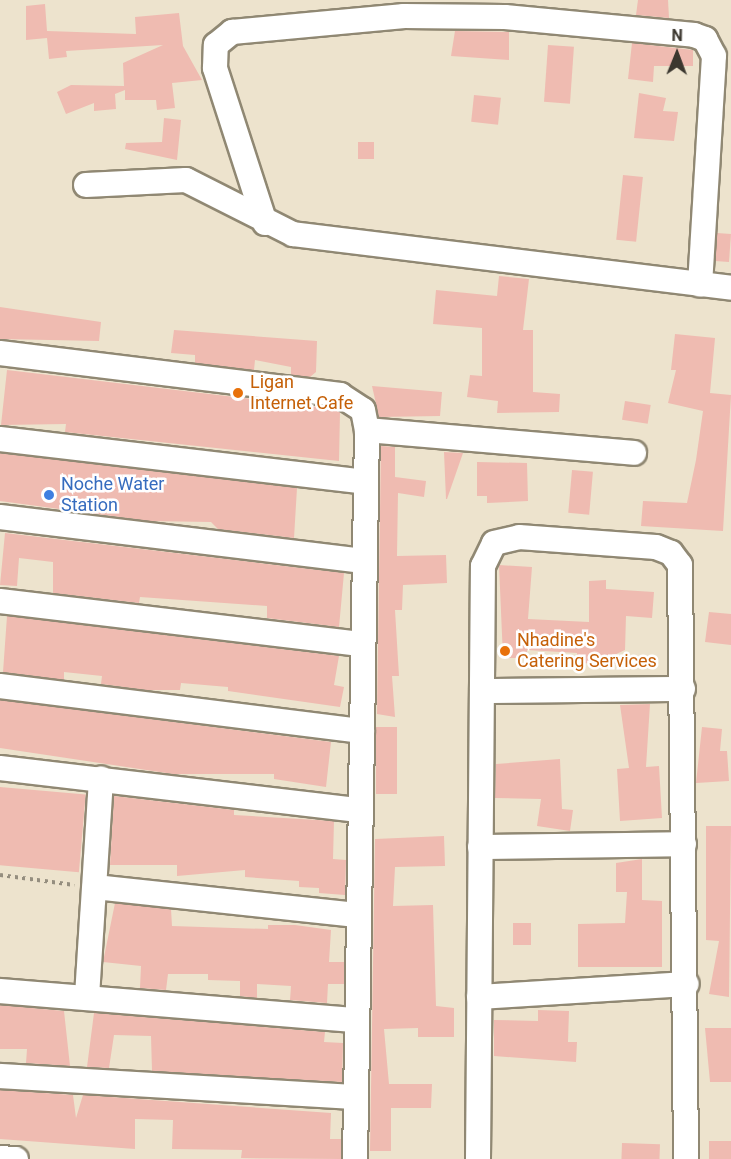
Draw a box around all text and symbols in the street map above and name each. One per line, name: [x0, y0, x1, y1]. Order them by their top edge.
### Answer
north arrow: [647, 24, 707, 84]
text: N: [672, 26, 683, 45]
place label: Ligan Internet Cafe: [250, 372, 353, 415]
marker: Ligan Internet Cafe: [231, 386, 245, 400]
place label: Noche Water Station: [61, 474, 164, 516]
marker: Noche Water Station: [42, 488, 56, 502]
place label: Nhadine's Catering Services: [517, 630, 657, 672]
marker: Nhadine's Catering Services: [498, 644, 512, 658]

